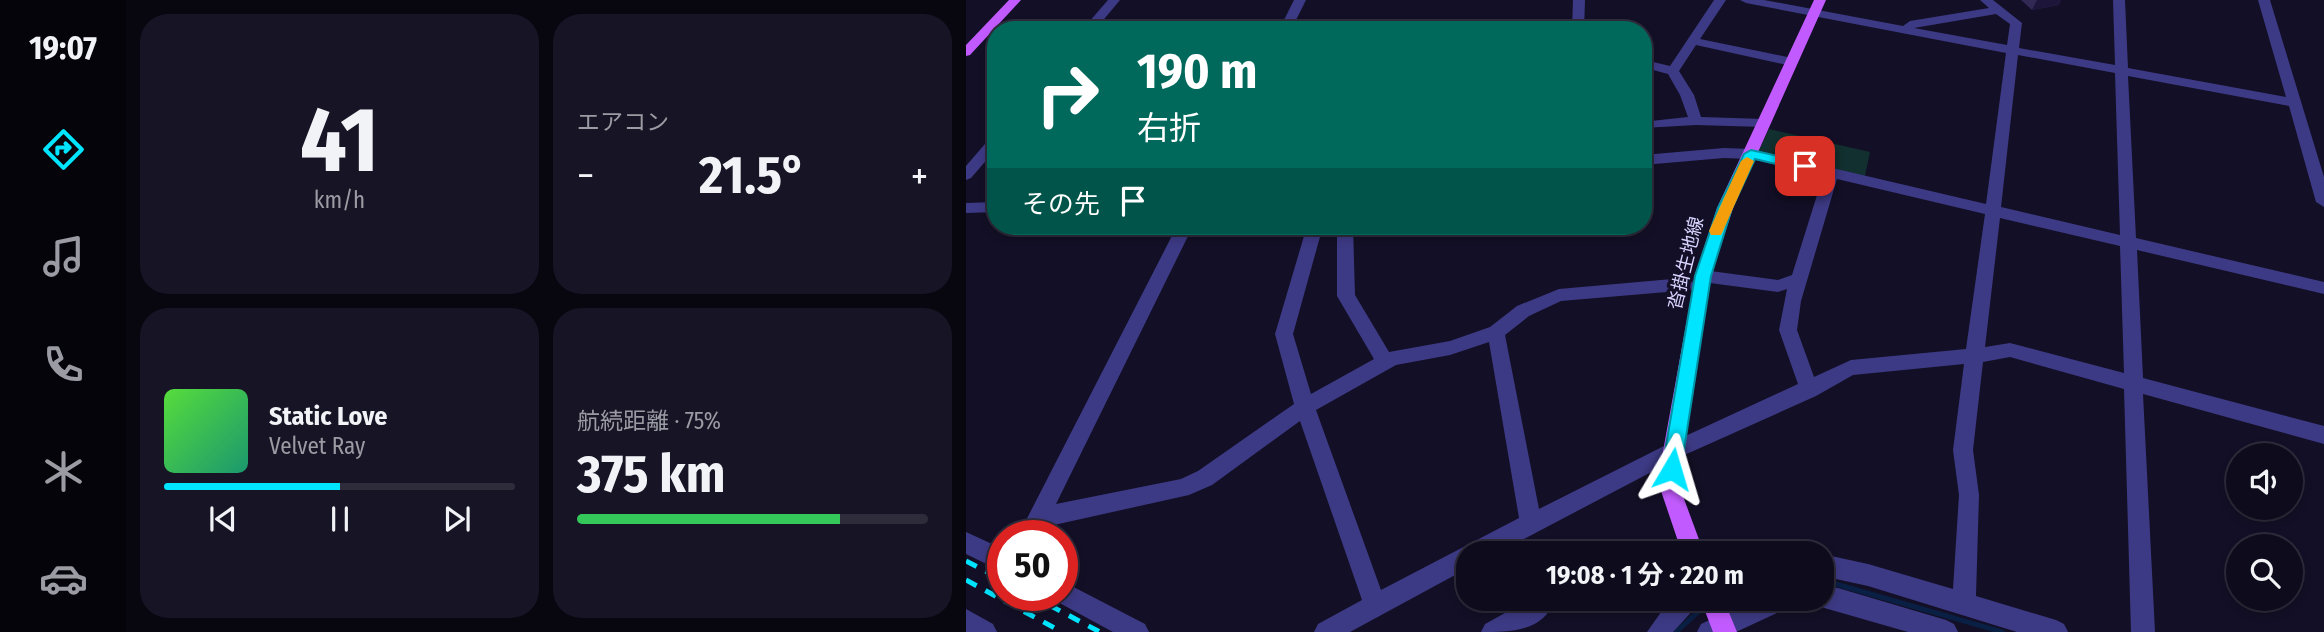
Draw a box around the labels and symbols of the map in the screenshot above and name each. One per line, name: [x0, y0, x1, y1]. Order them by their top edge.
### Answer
pin: [1775, 136, 1835, 196]
street label: 沓掛生地線: [1663, 214, 1708, 312]
position arrow: [1635, 432, 1709, 506]
speed limit sign: 50: [987, 520, 1078, 611]

